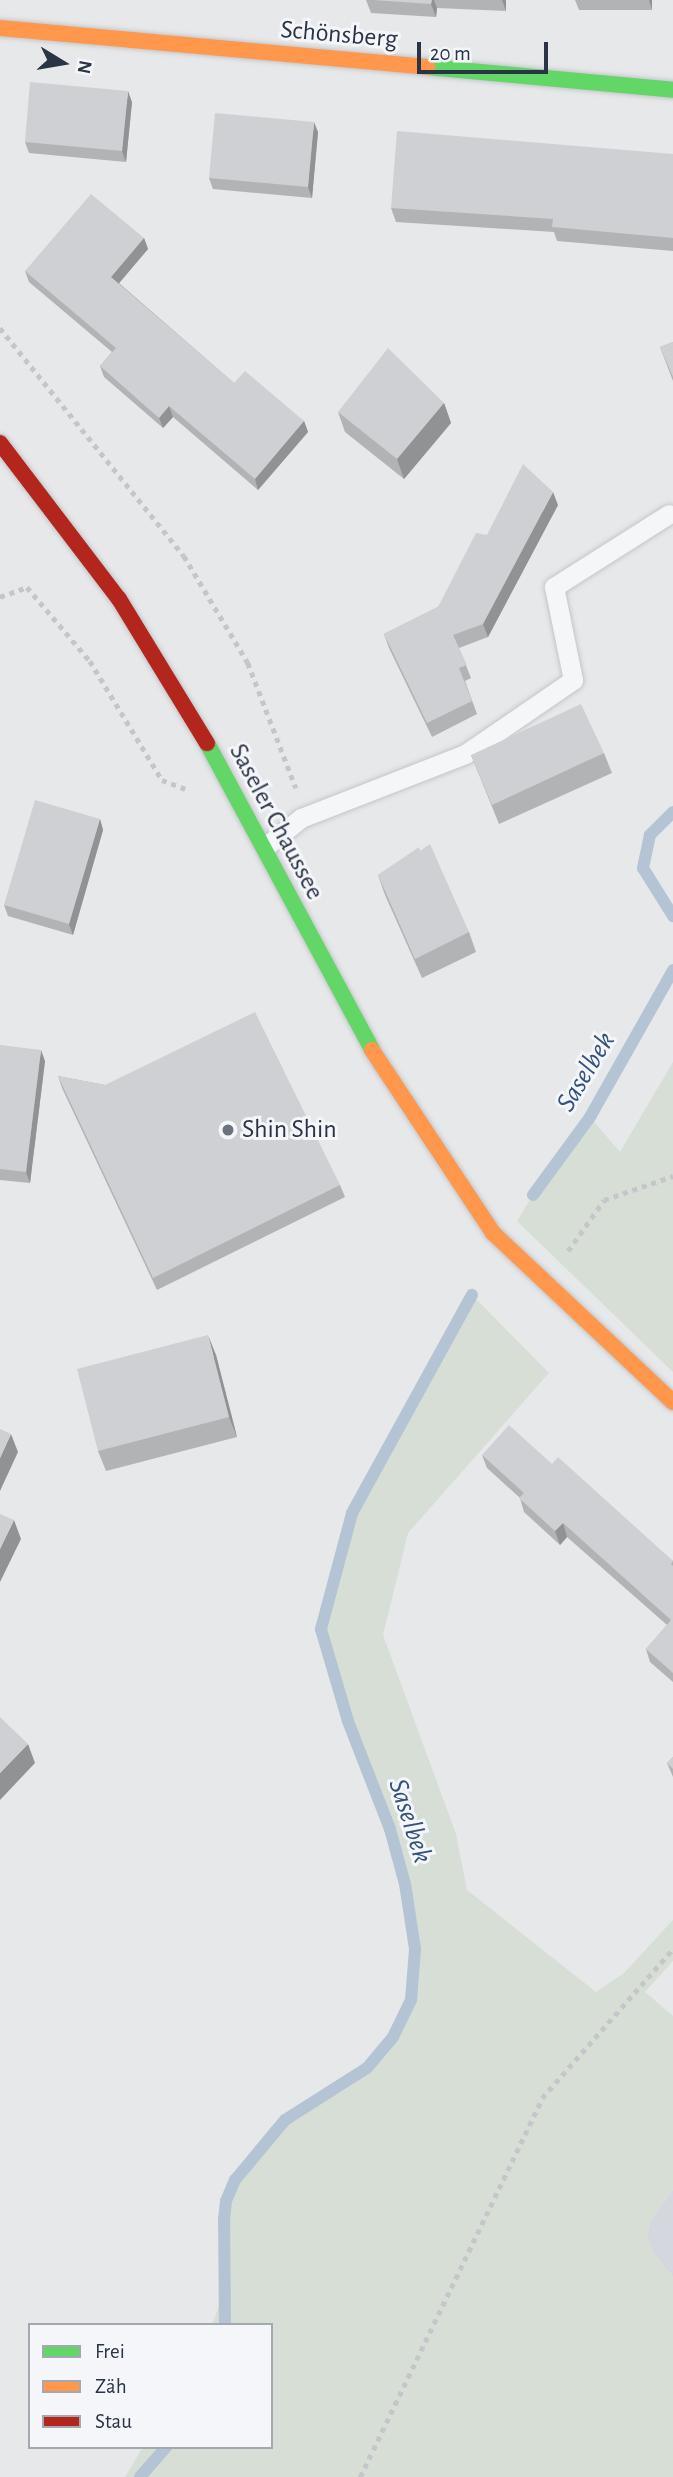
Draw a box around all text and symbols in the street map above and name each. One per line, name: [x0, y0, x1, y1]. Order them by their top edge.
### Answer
street label: Schönsberg: [279, 14, 399, 56]
north arrow: [28, 28, 98, 98]
scale bar: [421, 28, 552, 72]
text: 20 m: [430, 43, 471, 64]
text: N: [74, 59, 95, 75]
street label: Saseler Chaussee: [222, 739, 330, 905]
water label: Saselbek: [549, 1026, 623, 1118]
place label: Shin Shin: [242, 1114, 337, 1146]
marker: Shin Shin: [220, 1122, 236, 1138]
water label: Saselbek: [381, 1775, 439, 1867]
legend: [28, 2323, 273, 2449]
text: Frei: [95, 2341, 125, 2362]
text: Zäh: [95, 2376, 127, 2397]
text: Stau: [95, 2411, 132, 2432]

